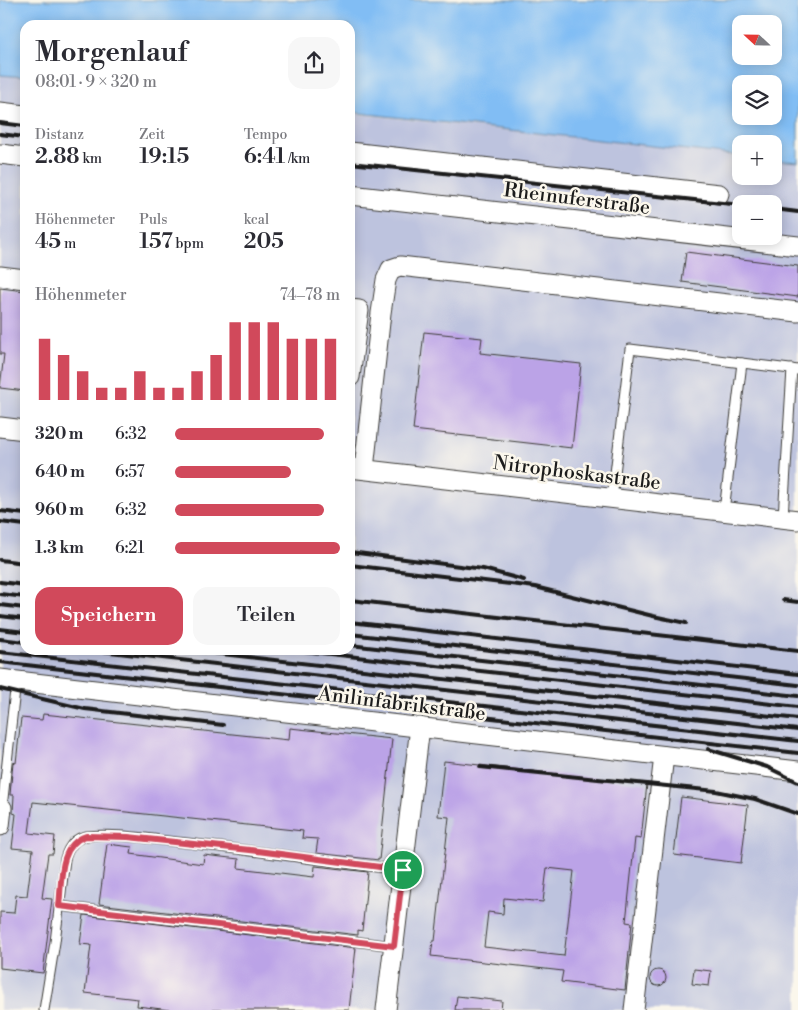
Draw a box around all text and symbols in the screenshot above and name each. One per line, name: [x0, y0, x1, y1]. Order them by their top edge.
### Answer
north arrow: [732, 15, 782, 65]
map controls: [732, 15, 782, 245]
text: Morgenlauf: [35, 35, 187, 70]
button: share: [288, 37, 340, 89]
text: 08:01 · 9 × 320 m: [35, 72, 157, 92]
button: layers: [732, 75, 782, 125]
text: Distanz: [35, 126, 84, 144]
text: Zeit: [139, 126, 165, 144]
text: Tempo: [244, 126, 287, 144]
button: +: [732, 135, 782, 185]
text: 2.88: [35, 144, 80, 170]
text: 19:15: [139, 144, 189, 170]
text: 6:41: [244, 144, 285, 170]
text: km: [80, 150, 102, 168]
text: /km: [285, 150, 310, 168]
street label: Rheinuferstraße: [502, 178, 651, 221]
button: −: [732, 195, 782, 245]
text: Höhenmeter: [35, 211, 115, 229]
text: Puls: [139, 211, 167, 229]
text: kcal: [244, 211, 269, 229]
text: 45: [35, 229, 61, 255]
text: 157: [139, 229, 173, 255]
text: 205: [244, 229, 284, 255]
text: m: [61, 235, 76, 253]
text: bpm: [173, 235, 204, 253]
text: Höhenmeter: [35, 285, 127, 305]
text: 74–78 m: [280, 285, 340, 305]
text: 320 m: [35, 424, 83, 444]
text: 6:32: [115, 424, 146, 444]
street label: Nitrophoskastraße: [492, 451, 662, 496]
text: 640 m: [35, 462, 85, 482]
text: 6:57: [115, 462, 145, 482]
text: 960 m: [35, 500, 84, 520]
text: 6:32: [115, 500, 146, 520]
text: 1.3 km: [35, 538, 84, 558]
text: 6:21: [115, 538, 145, 558]
button: Speichern: [35, 587, 183, 645]
button: Teilen: [193, 587, 340, 645]
street label: Anilinfabrikstraße: [316, 682, 487, 727]
pin: [382, 849, 424, 891]
icon: arrive: [389, 856, 417, 884]

